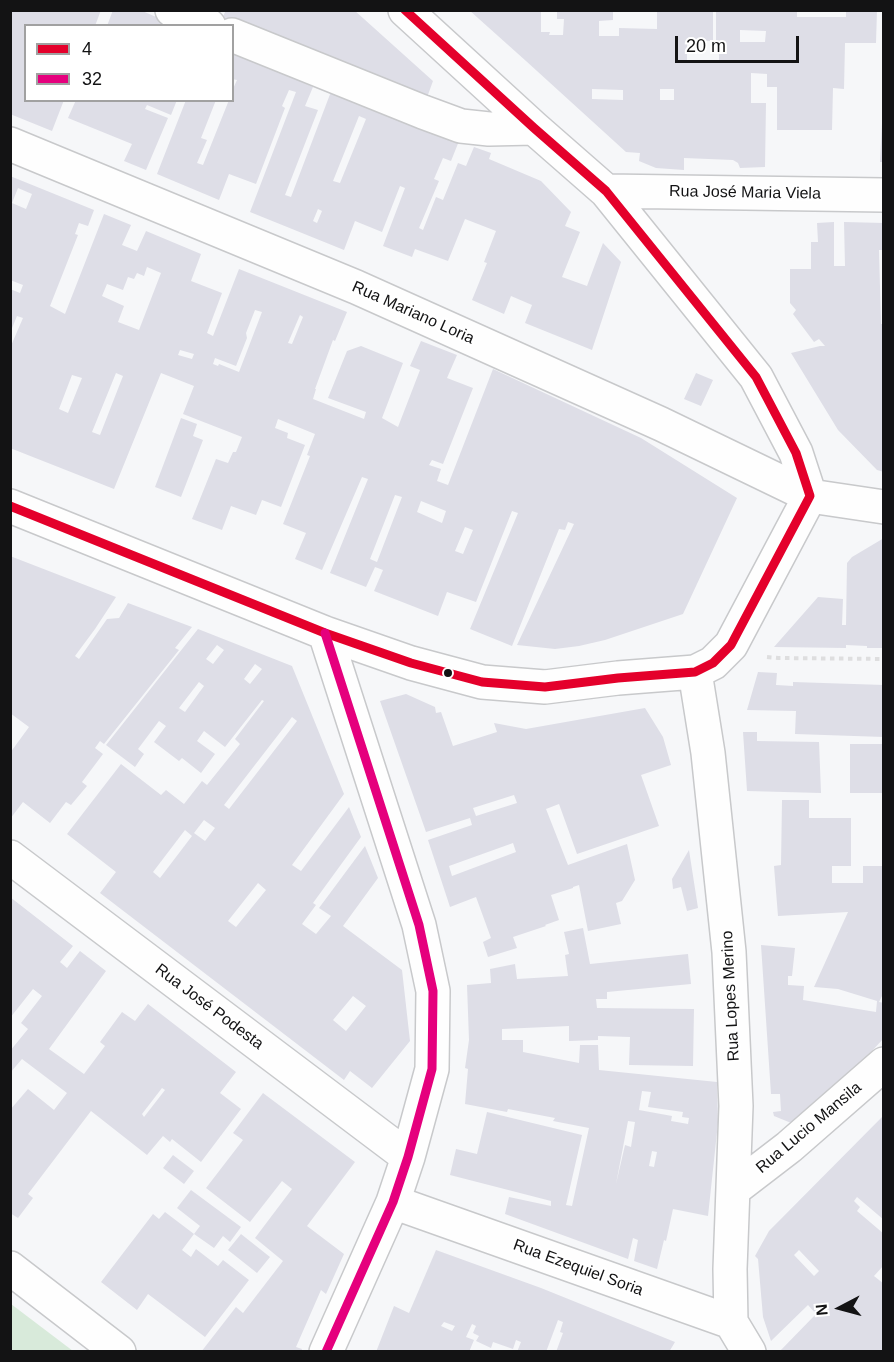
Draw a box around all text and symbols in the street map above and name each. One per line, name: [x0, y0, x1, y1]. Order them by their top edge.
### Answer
legend: [24, 24, 234, 102]
scale bar: [678, 24, 802, 62]
text: 20 m: [686, 36, 726, 56]
text: 4: [82, 39, 92, 59]
text: 32: [82, 69, 102, 89]
street label: Rua José Maria Viela: [669, 182, 821, 204]
street label: Rua Mariano Loria: [349, 277, 477, 349]
unlabelled marker: [442, 667, 454, 679]
street label: Rua Lopes Merino: [718, 930, 744, 1062]
street label: Rua José Podesta: [151, 960, 267, 1054]
street label: Rua Lucio Mansila: [752, 1078, 866, 1178]
street label: Rua Ezequiel Soria: [510, 1236, 646, 1300]
north arrow: [810, 1278, 870, 1338]
text: N: [813, 1303, 831, 1317]

